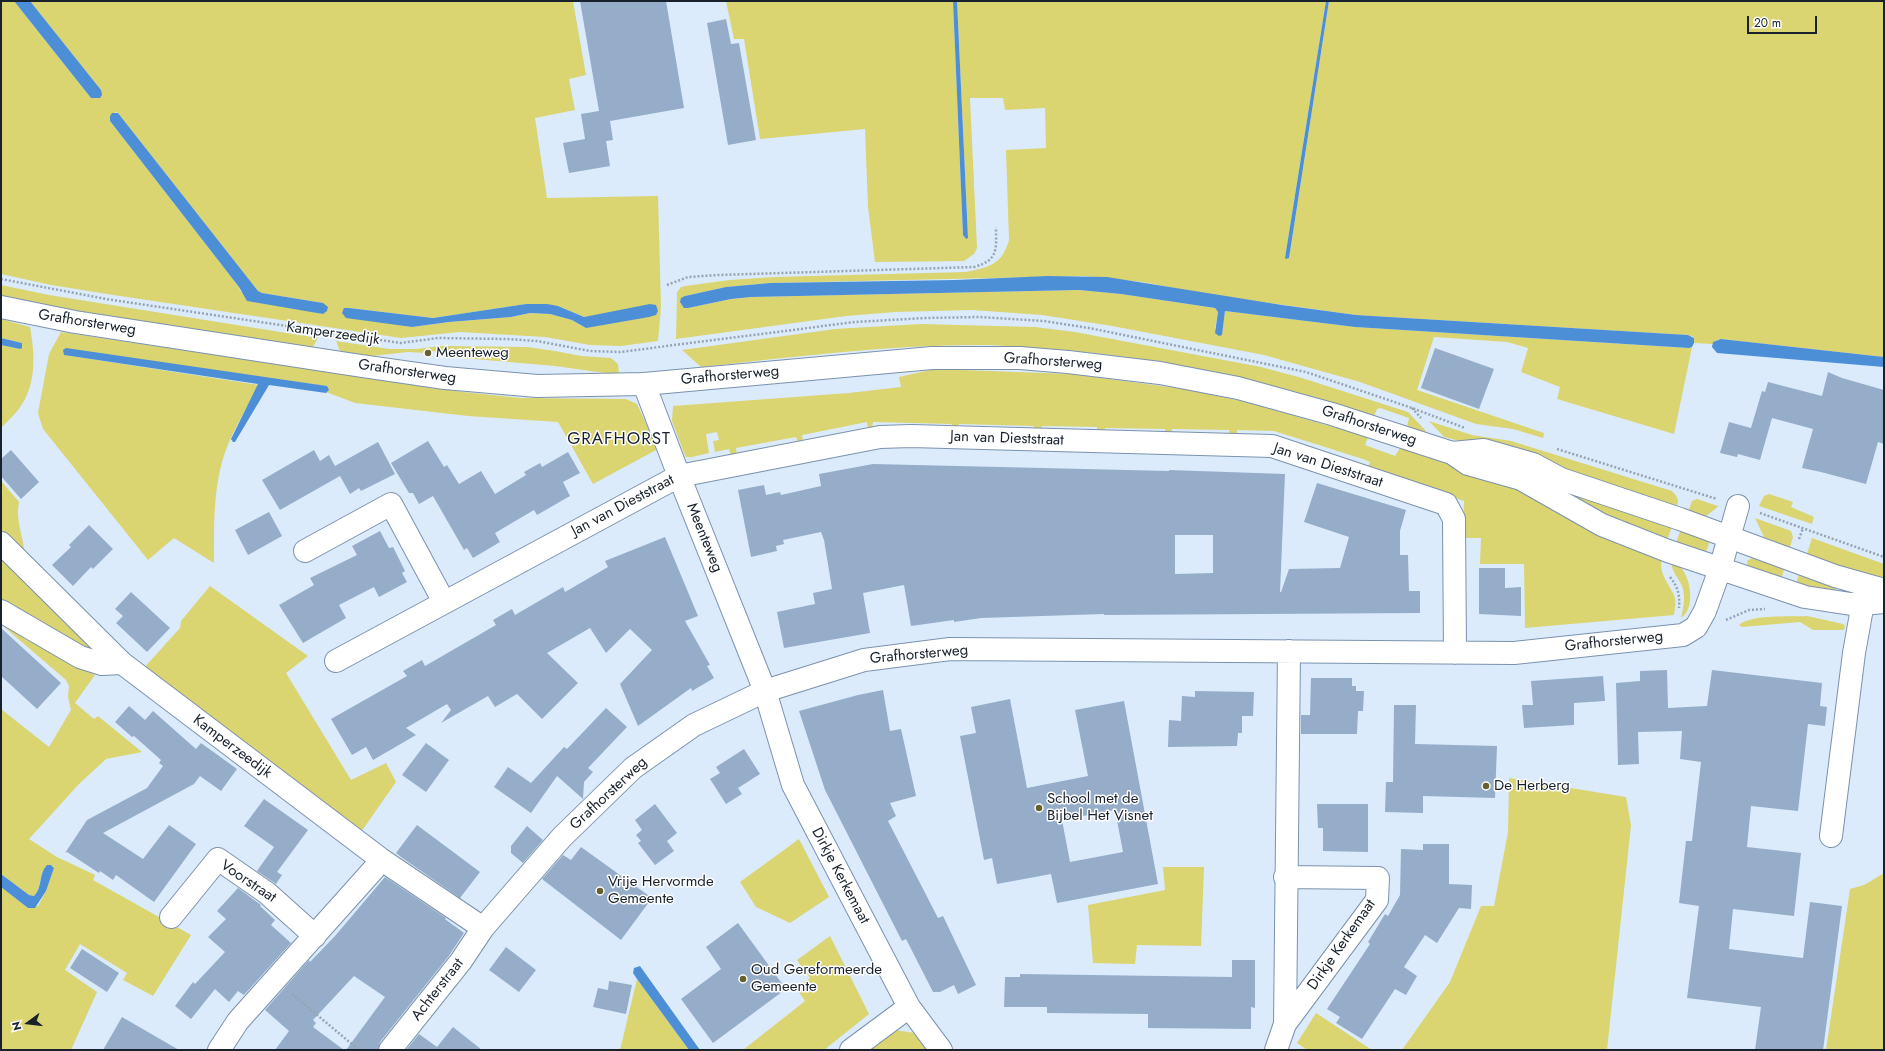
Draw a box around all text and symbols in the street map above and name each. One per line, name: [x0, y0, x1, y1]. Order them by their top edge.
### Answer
scale bar: [1749, 8, 1819, 34]
text: 20 m: [1754, 14, 1781, 32]
street label: Grafhorsterweg: [37, 306, 137, 340]
street label: Kamperzeedijk: [285, 319, 381, 349]
place label: Meenteweg: [436, 344, 509, 362]
marker: Meenteweg: [423, 348, 433, 358]
street label: Grafhorsterweg: [1003, 350, 1103, 374]
street label: Grafhorsterweg: [357, 356, 457, 388]
street label: Grafhorsterweg: [680, 363, 780, 389]
street label: Grafhorsterweg: [1319, 402, 1419, 450]
street label: Jan van Dieststraat: [950, 428, 1064, 450]
district label: GRAFHORST: [567, 430, 671, 450]
street label: Jan van Dieststraat: [1271, 440, 1385, 492]
street label: Jan van Dieststraat: [569, 471, 677, 541]
street label: Meenteweg: [682, 501, 726, 575]
street label: Grafhorsterweg: [1564, 628, 1664, 656]
street label: Grafhorsterweg: [869, 642, 969, 668]
street label: Kamperzeedijk: [189, 711, 275, 783]
street label: Grafhorsterweg: [567, 754, 651, 834]
place label: De Herberg: [1494, 777, 1570, 795]
marker: De Herberg: [1481, 781, 1491, 791]
place label: School met de Bijbel Het Visnet: [1047, 790, 1153, 825]
marker: School met de Bijbel Het Visnet: [1034, 803, 1044, 813]
street label: Dirkje Kerkemaat: [807, 825, 873, 927]
street label: Voorstraat: [217, 857, 279, 907]
place label: Vrije Hervormde Gemeente: [608, 873, 714, 908]
marker: Vrije Hervormde Gemeente: [595, 886, 605, 896]
street label: Dirkje Kerkemaat: [1304, 896, 1380, 994]
street label: Achterstraat: [408, 955, 468, 1025]
place label: Oud Gereformeerde Gemeente: [751, 961, 882, 996]
marker: Oud Gereformeerde Gemeente: [738, 974, 748, 984]
north arrow: [8, 1003, 48, 1043]
text: N: [8, 1020, 25, 1032]

